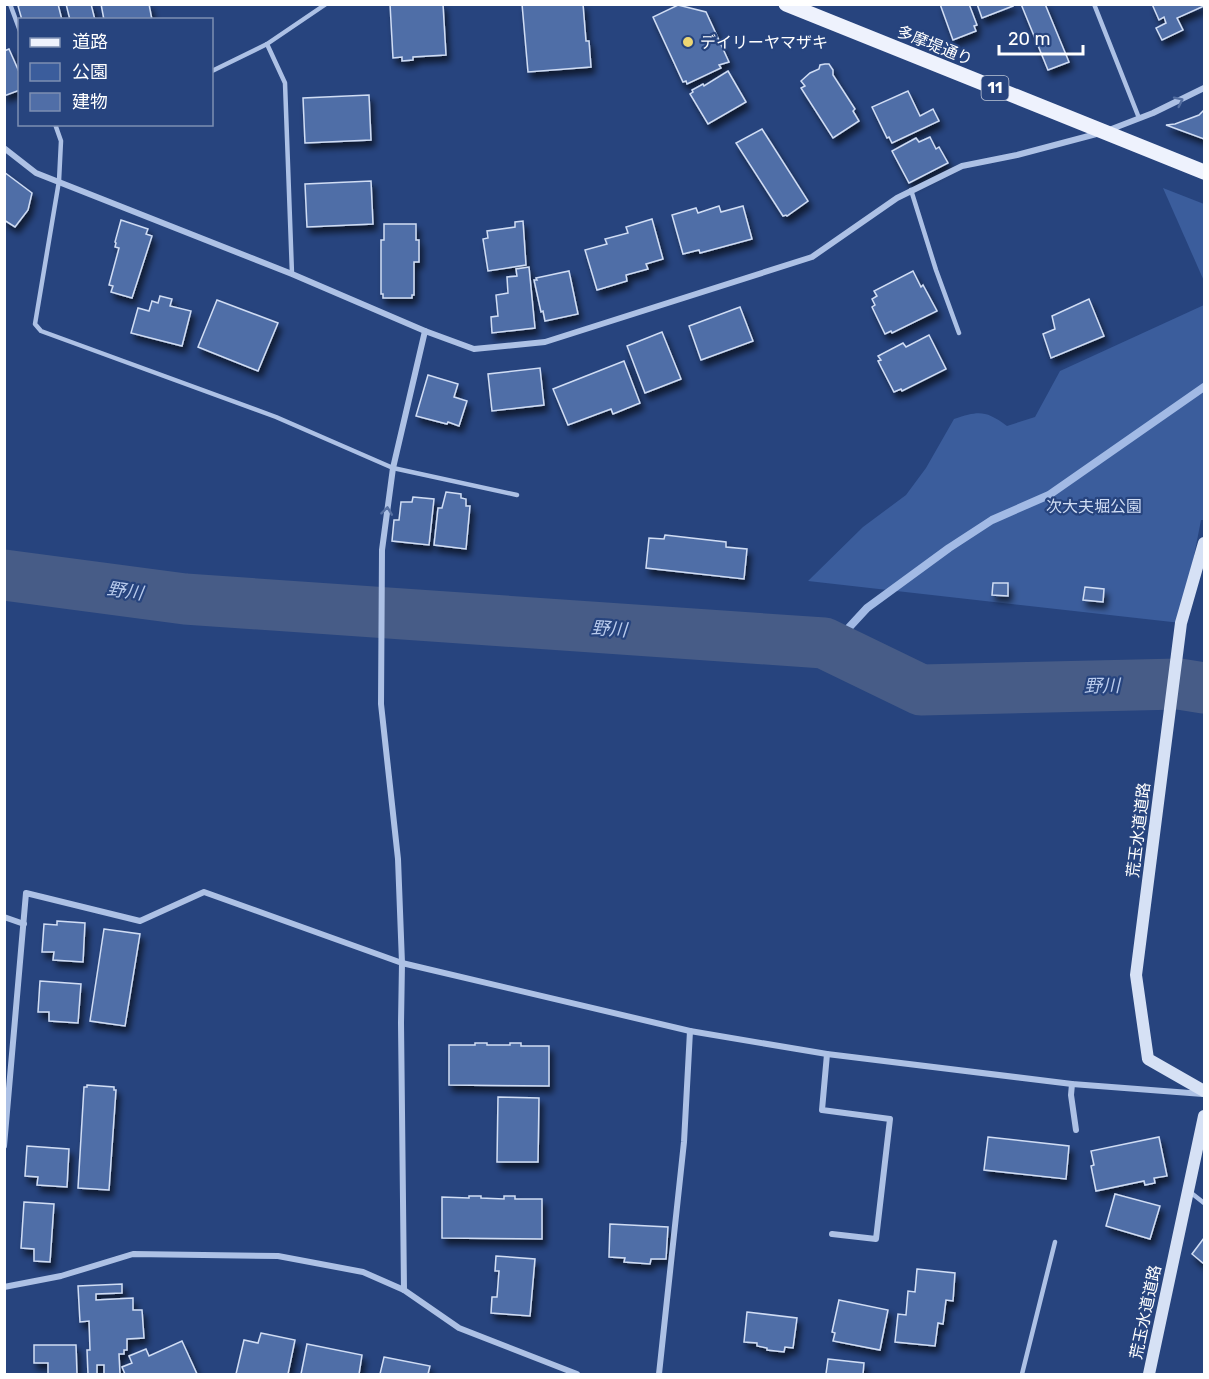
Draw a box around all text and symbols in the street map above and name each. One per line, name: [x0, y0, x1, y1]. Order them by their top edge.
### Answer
legend: [18, 18, 213, 126]
scale bar: [999, 18, 1083, 56]
street label: 多摩堤通り: [894, 22, 975, 69]
text: 20 m: [1008, 28, 1050, 50]
text: 道路: [72, 31, 108, 53]
place label: デイリーヤマザキ: [700, 33, 828, 52]
marker: デイリーヤマザキ: [681, 35, 695, 49]
text: 公園: [72, 61, 108, 83]
road number: 11: [982, 76, 1008, 100]
text: 建物: [72, 91, 108, 113]
one-way arrow: [1173, 97, 1183, 108]
park label: 次大夫堀公園: [1046, 497, 1142, 516]
one-way arrow: [380, 506, 393, 516]
water label: 野川: [106, 578, 146, 605]
water label: 野川: [590, 617, 630, 641]
water label: 野川: [1084, 675, 1122, 697]
street label: 荒玉水道道路: [1123, 781, 1154, 879]
street label: 荒玉水道道路: [1126, 1263, 1165, 1361]

